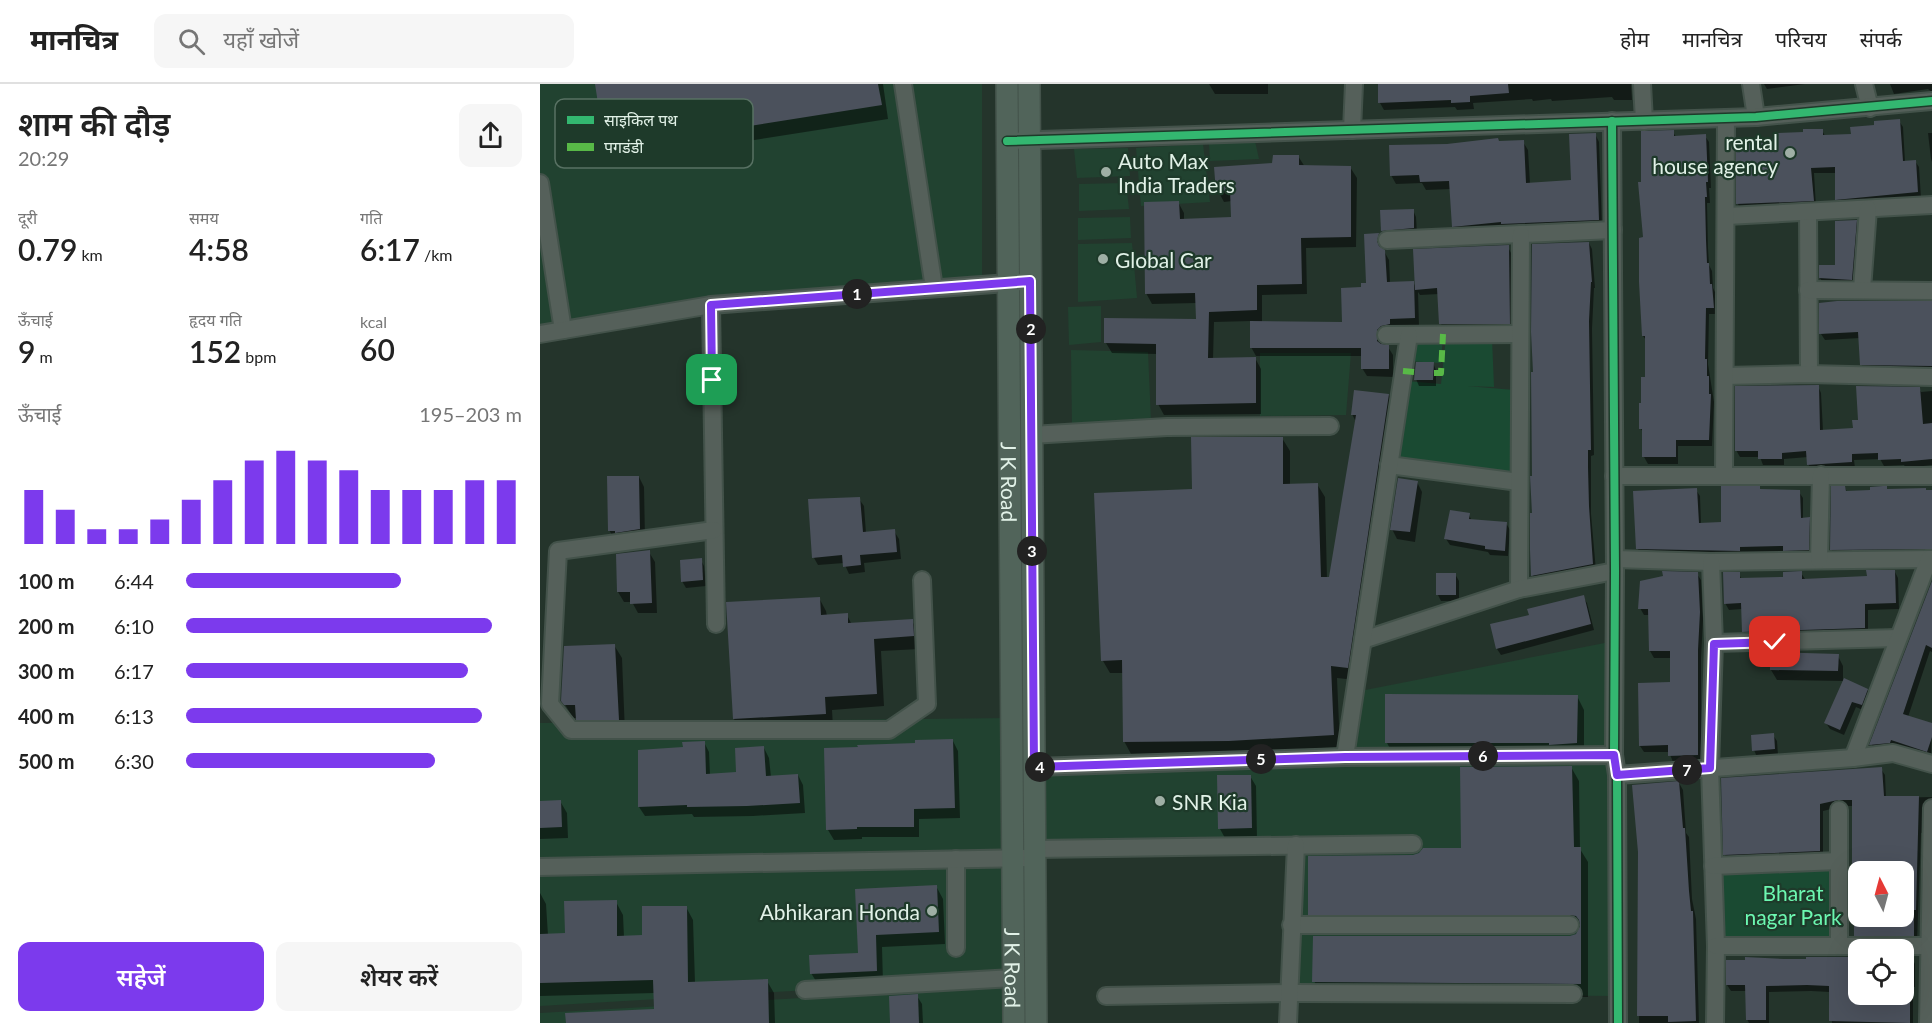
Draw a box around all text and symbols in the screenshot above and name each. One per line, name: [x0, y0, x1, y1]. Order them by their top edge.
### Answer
search box: [154, 14, 574, 68]
text: मानचित्र: [30, 22, 118, 56]
icon: search: [175, 25, 208, 58]
text: यहाँ खोजें: [223, 26, 299, 53]
text: होम: [1620, 26, 1649, 51]
text: मानचित्र: [1682, 26, 1742, 51]
text: परिचय: [1775, 26, 1827, 51]
text: संपर्क: [1860, 26, 1902, 51]
legend: [555, 99, 753, 168]
text: शाम की दौड़: [18, 103, 170, 143]
button: share: [459, 104, 522, 167]
text: साइकिल पथ: [604, 110, 678, 129]
place label: rental house agency: [1652, 129, 1778, 178]
text: पगडंडी: [604, 137, 644, 156]
text: 20:29: [18, 146, 69, 170]
marker: rental house agency: [1783, 146, 1797, 160]
place label: Auto Max India Traders: [1118, 148, 1235, 197]
marker: Auto Max India Traders: [1099, 165, 1113, 179]
text: दूरी: [18, 208, 37, 227]
text: समय: [189, 208, 219, 227]
text: गति: [360, 208, 382, 227]
text: 0.79: [18, 231, 77, 267]
text: 4:58: [189, 231, 249, 267]
text: 6:17: [360, 231, 420, 267]
text: km: [77, 245, 103, 264]
text: /km: [420, 245, 452, 264]
place label: Global Car: [1115, 247, 1212, 272]
marker: Global Car: [1096, 252, 1110, 266]
pin: 1: [842, 279, 872, 309]
text: 1: [852, 284, 862, 303]
text: ऊँचाई: [18, 310, 53, 329]
text: हृदय गति: [189, 310, 242, 329]
text: kcal: [360, 312, 387, 331]
pin: 2: [1016, 314, 1046, 344]
text: 2: [1026, 319, 1036, 338]
text: 60: [360, 331, 395, 367]
text: 9: [18, 333, 35, 369]
text: 152: [189, 333, 241, 369]
text: m: [35, 347, 53, 366]
text: bpm: [241, 347, 276, 366]
pin: [686, 354, 737, 405]
icon: arrive: [695, 363, 728, 396]
text: ऊँचाई: [18, 402, 61, 426]
text: 195–203 m: [419, 402, 522, 426]
street label: J K Road: [997, 442, 1023, 522]
pin: 3: [1017, 536, 1047, 566]
text: 3: [1027, 541, 1037, 560]
text: 100 m: [18, 569, 74, 593]
text: 6:44: [114, 569, 154, 593]
text: 200 m: [18, 614, 74, 638]
text: 6:10: [114, 614, 154, 638]
pin: [1749, 616, 1800, 667]
icon: check: [1758, 625, 1791, 658]
text: 300 m: [18, 659, 74, 683]
text: 6:17: [114, 659, 154, 683]
text: 400 m: [18, 704, 74, 728]
text: 6:13: [114, 704, 154, 728]
pin: 6: [1468, 741, 1498, 771]
pin: 5: [1246, 744, 1276, 774]
text: 6: [1478, 746, 1488, 765]
text: 500 m: [18, 749, 74, 773]
text: 6:30: [114, 749, 154, 773]
text: 5: [1256, 749, 1266, 768]
pin: 4: [1025, 752, 1055, 782]
pin: 7: [1672, 755, 1702, 785]
text: 4: [1035, 757, 1045, 776]
text: 7: [1682, 760, 1692, 779]
place label: SNR Kia: [1172, 789, 1247, 814]
marker: SNR Kia: [1153, 794, 1167, 808]
north arrow: [1848, 861, 1914, 927]
map controls: [1848, 861, 1914, 1005]
park label: Bharat nagar Park: [1744, 880, 1842, 929]
place label: Abhikaran Honda: [760, 899, 920, 924]
marker: Abhikaran Honda: [925, 904, 939, 918]
street label: J K Road: [1001, 928, 1026, 1008]
button: locate: [1848, 939, 1914, 1005]
button: सहेजें: [18, 942, 264, 1011]
button: शेयर करें: [276, 942, 522, 1011]

